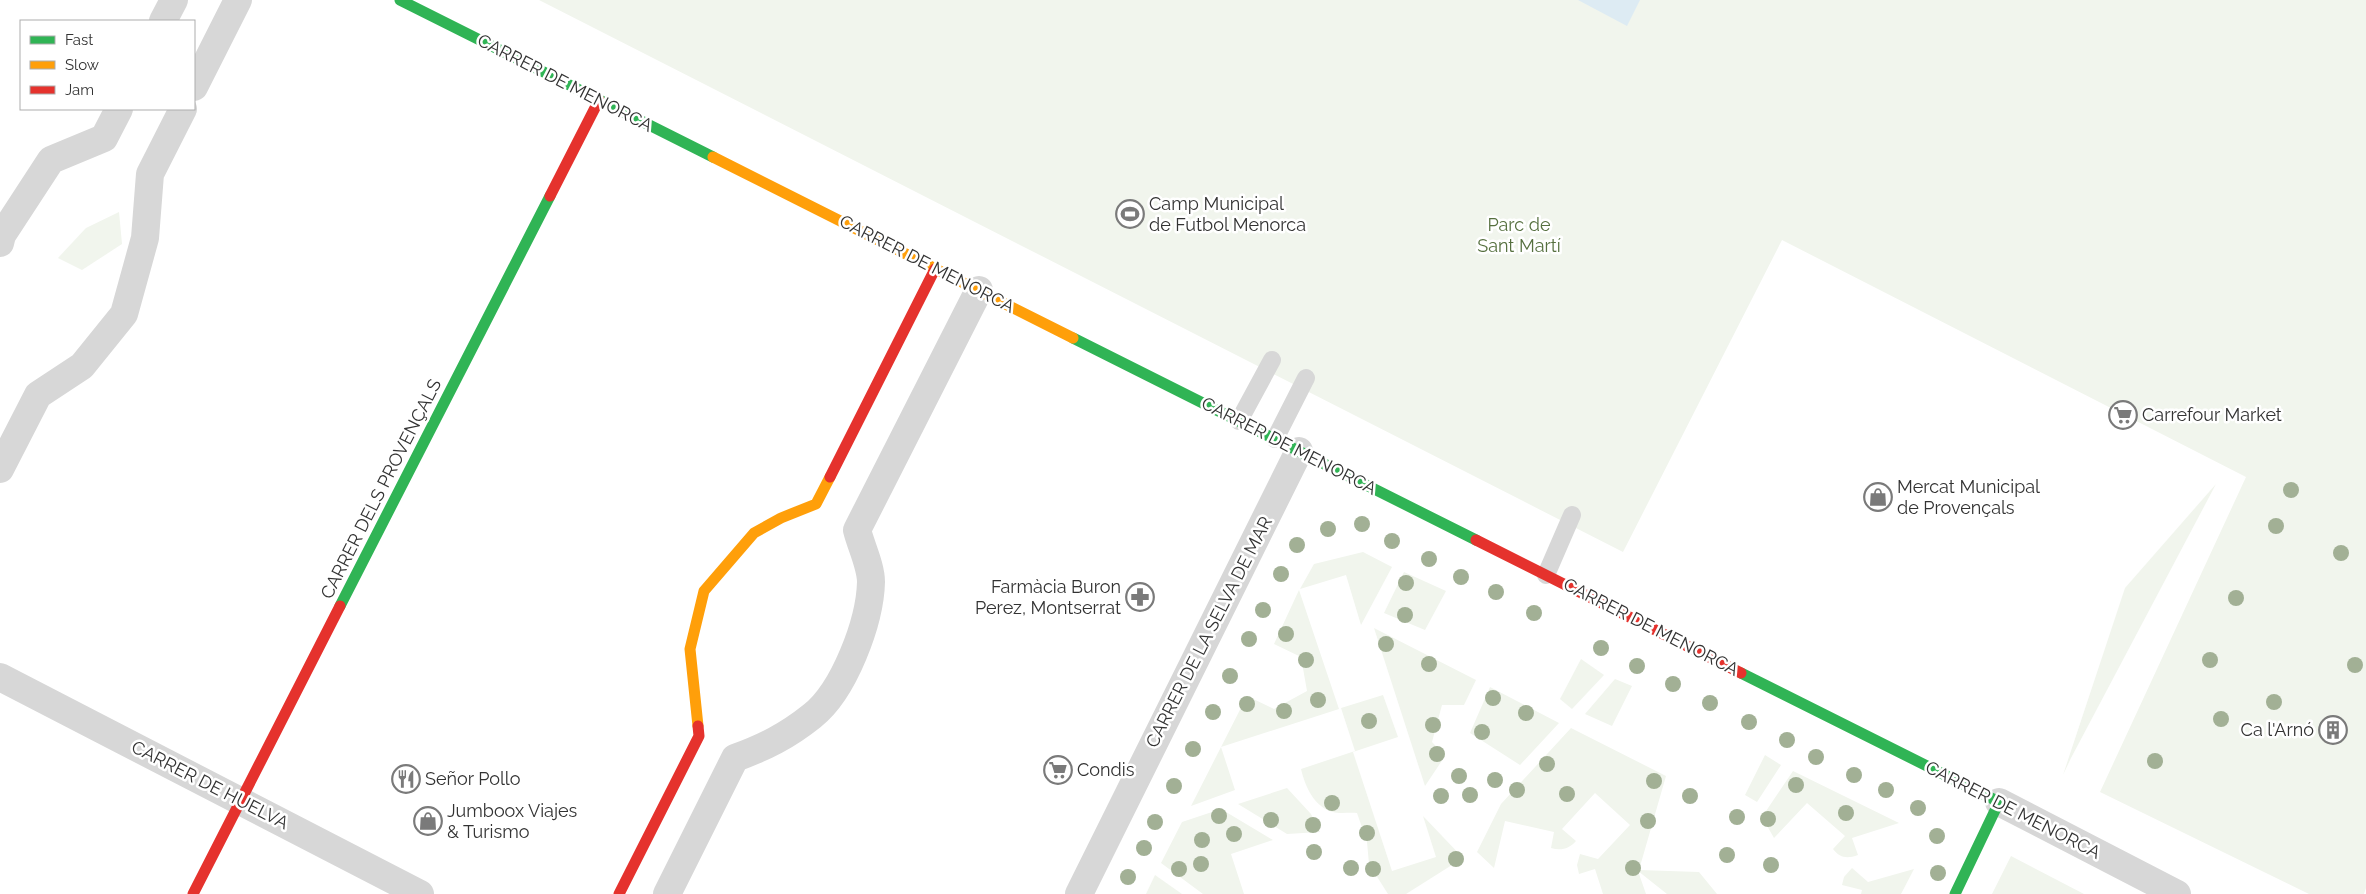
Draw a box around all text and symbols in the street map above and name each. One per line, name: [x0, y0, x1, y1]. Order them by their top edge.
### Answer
legend: [20, 20, 195, 110]
street label: CARRER DE MENORCA: [474, 29, 656, 136]
text: Fast: [65, 31, 93, 49]
text: Slow: [65, 56, 99, 74]
text: Jam: [65, 81, 94, 99]
place label: Camp Municipal de Futbol Menorca: [1149, 193, 1306, 235]
sports icon: Camp Municipal de Futbol Menorca: [1115, 199, 1145, 229]
street label: CARRER DE MENORCA: [836, 210, 1018, 317]
park label: Parc de Sant Martí: [1477, 214, 1561, 256]
street label: CARRER DELS PROVENÇALS: [316, 375, 445, 602]
street label: CARRER DE MENORCA: [1198, 392, 1380, 499]
supermarket icon: Carrefour Market: [2108, 400, 2138, 430]
place label: Carrefour Market: [2142, 404, 2282, 425]
place label: Mercat Municipal de Provençals: [1897, 476, 2040, 518]
shop icon: Mercat Municipal de Provençals: [1863, 482, 1893, 512]
street label: CARRER DE LA SELVA DE MAR: [1141, 513, 1276, 751]
street label: CARRER DE MENORCA: [1560, 573, 1742, 680]
place label: Farmàcia Buron Perez, Montserrat: [975, 576, 1121, 618]
pharmacy icon: Farmàcia Buron Perez, Montserrat: [1125, 582, 1155, 612]
building icon: Ca l'Arnó: [2318, 715, 2348, 745]
place label: Ca l'Arnó: [2241, 719, 2314, 740]
street label: CARRER DE HUELVA: [128, 736, 292, 833]
supermarket icon: Condis: [1043, 755, 1073, 785]
street label: CARRER DE MENORCA: [1922, 756, 2104, 863]
place label: Condis: [1077, 759, 1135, 780]
restaurant icon: Señor Pollo: [391, 764, 421, 794]
place label: Señor Pollo: [425, 768, 521, 789]
place label: Jumboox Viajes & Turismo: [447, 800, 578, 842]
shop icon: Jumboox Viajes & Turismo: [413, 806, 443, 836]

